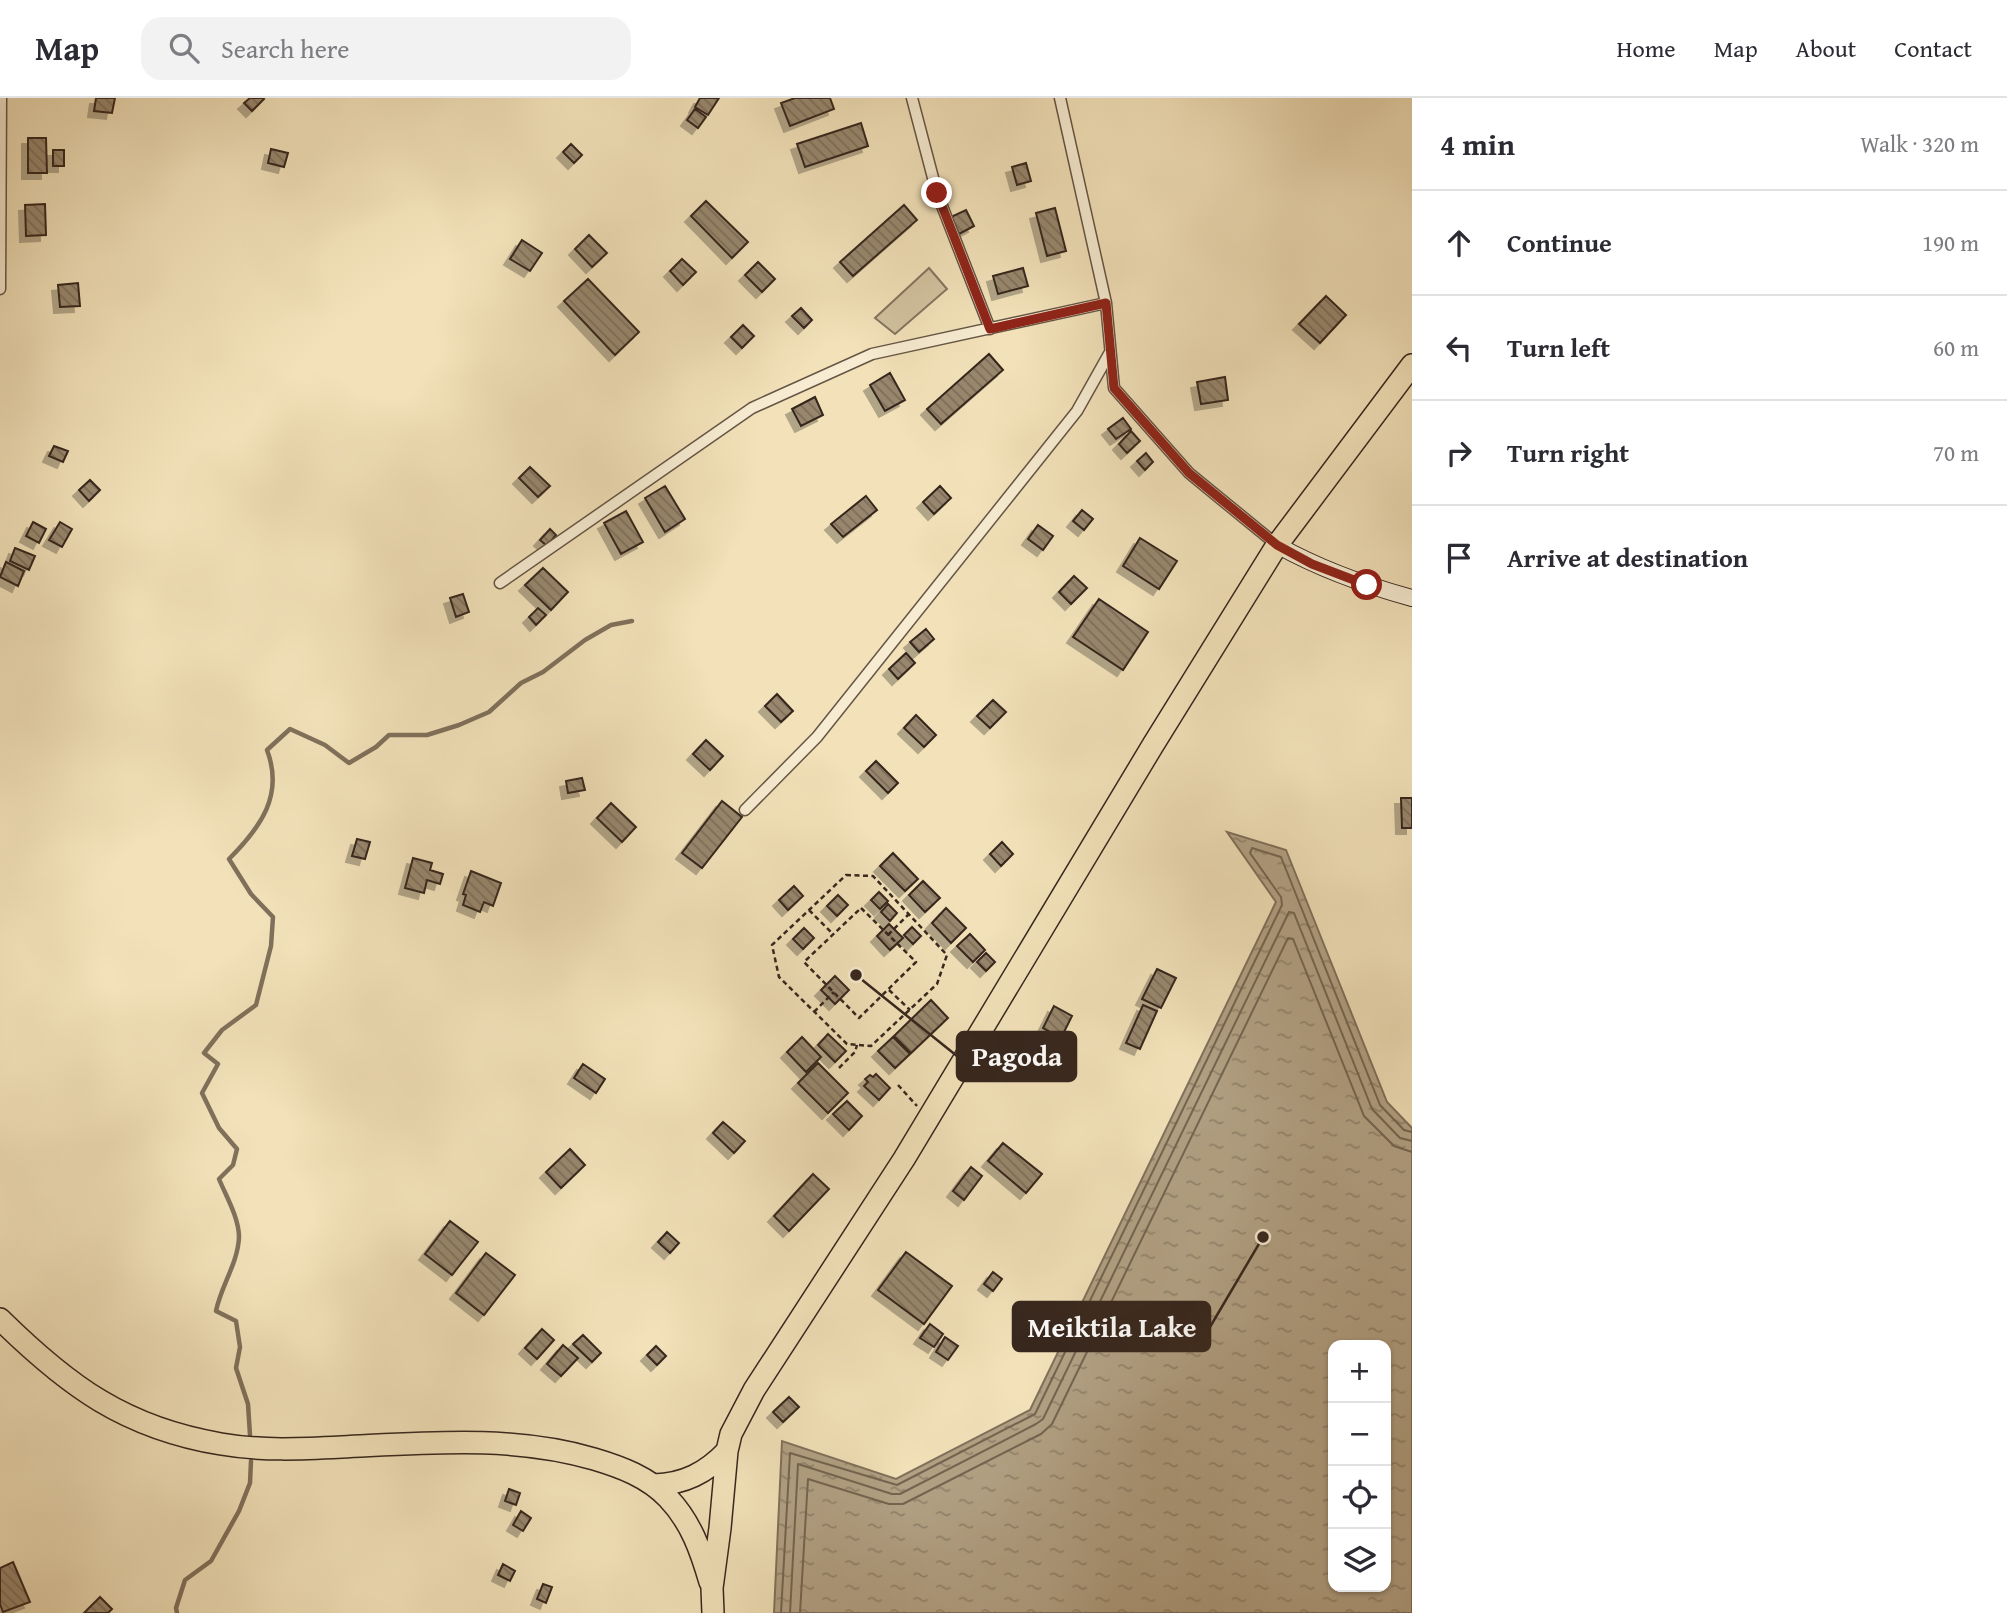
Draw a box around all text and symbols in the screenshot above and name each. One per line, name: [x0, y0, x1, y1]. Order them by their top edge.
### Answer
search box: [141, 17, 631, 80]
text: Map: [35, 24, 99, 72]
icon: search: [165, 29, 203, 67]
text: Search here: [221, 29, 349, 68]
text: Home: [1617, 31, 1676, 66]
text: Map: [1714, 31, 1758, 66]
text: About: [1796, 31, 1856, 66]
text: Contact: [1894, 31, 1972, 66]
text: 4 min: [1440, 122, 1515, 166]
text: Walk · 320 m: [1860, 127, 1979, 160]
route end: [921, 177, 952, 208]
text: Continue: [1507, 223, 1612, 262]
icon: ahead: [1440, 224, 1478, 262]
text: 190 m: [1922, 226, 1979, 259]
text: Turn left: [1507, 328, 1610, 367]
icon: left: [1440, 329, 1478, 367]
text: 60 m: [1933, 331, 1979, 364]
text: Turn right: [1507, 433, 1629, 472]
icon: right: [1440, 434, 1478, 472]
text: 70 m: [1933, 436, 1979, 469]
text: Arrive at destination: [1507, 538, 1748, 577]
icon: arrive: [1440, 539, 1478, 577]
route start: [1351, 569, 1382, 600]
callout: Pagoda: [957, 1032, 1076, 1081]
text: Pagoda: [972, 1035, 1063, 1076]
callout: Meiktila Lake: [1013, 1302, 1210, 1351]
text: Meiktila Lake: [1028, 1306, 1196, 1347]
map controls: [1328, 1340, 1391, 1592]
button: +: [1328, 1340, 1391, 1403]
button: −: [1328, 1403, 1391, 1466]
button: locate: [1328, 1466, 1391, 1529]
button: layers: [1328, 1529, 1391, 1592]

